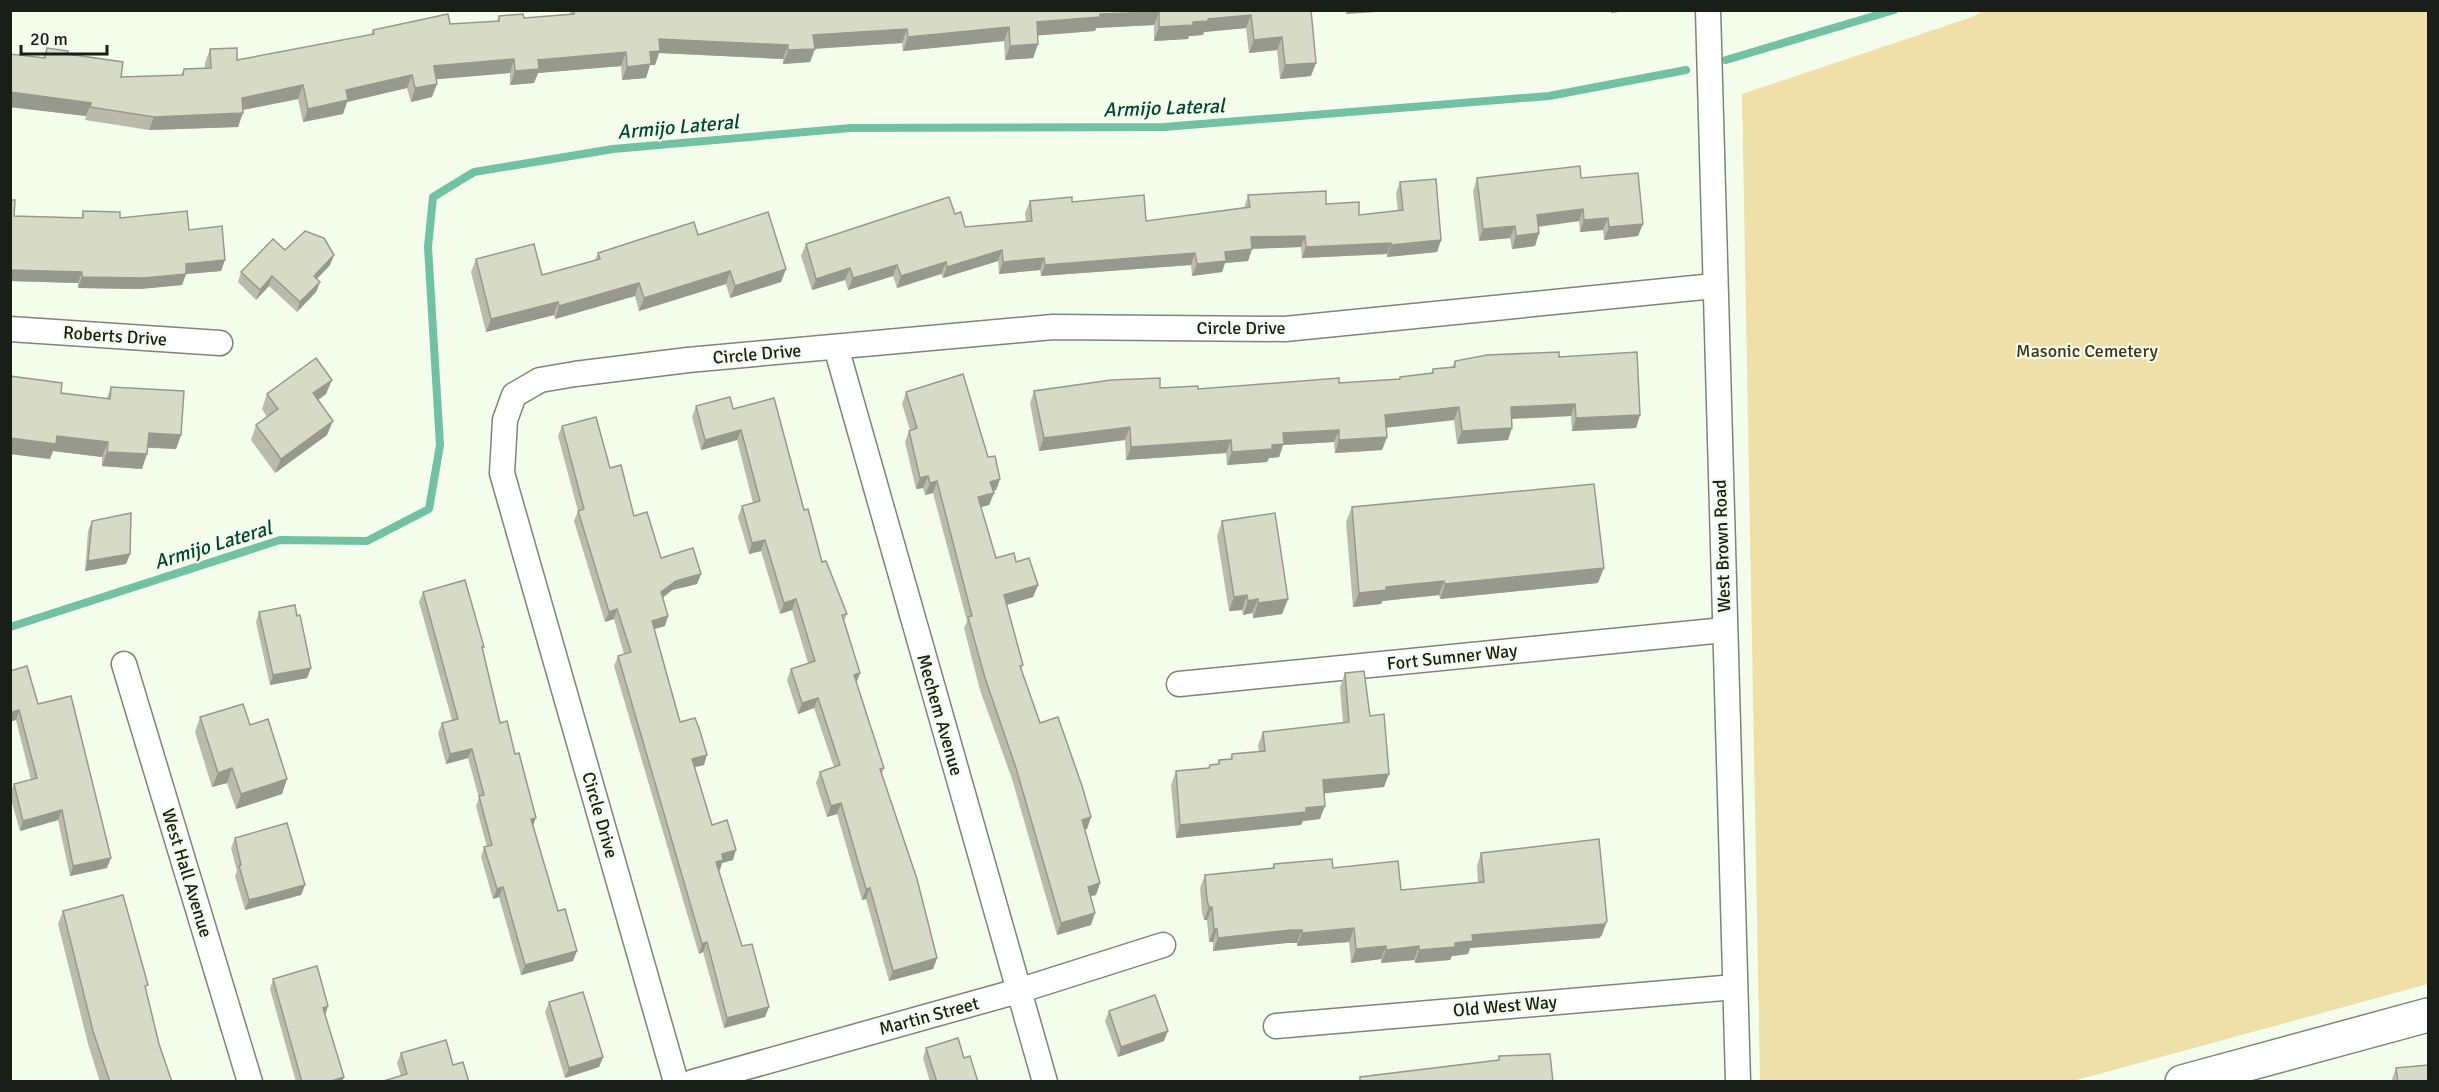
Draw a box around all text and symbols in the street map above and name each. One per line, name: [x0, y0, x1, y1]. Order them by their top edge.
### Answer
scale bar: [21, 18, 106, 56]
text: 20 m: [30, 28, 68, 50]
water label: Armijo Lateral: [1103, 93, 1227, 123]
water label: Armijo Lateral: [616, 109, 742, 145]
street label: Circle Drive: [1197, 317, 1285, 339]
street label: Roberts Drive: [62, 321, 168, 351]
street label: Circle Drive: [712, 339, 802, 369]
park label: Masonic Cemetery: [2016, 340, 2158, 362]
street label: West Brown Road: [1709, 479, 1735, 613]
water label: Armijo Lateral: [151, 515, 277, 575]
street label: Fort Sumner Way: [1386, 639, 1519, 675]
street label: Mechem Avenue: [912, 652, 968, 778]
street label: Circle Drive: [577, 769, 623, 861]
street label: West Hall Avenue: [157, 806, 217, 940]
street label: Old West Way: [1452, 990, 1558, 1021]
street label: Martin Street: [877, 992, 981, 1040]

